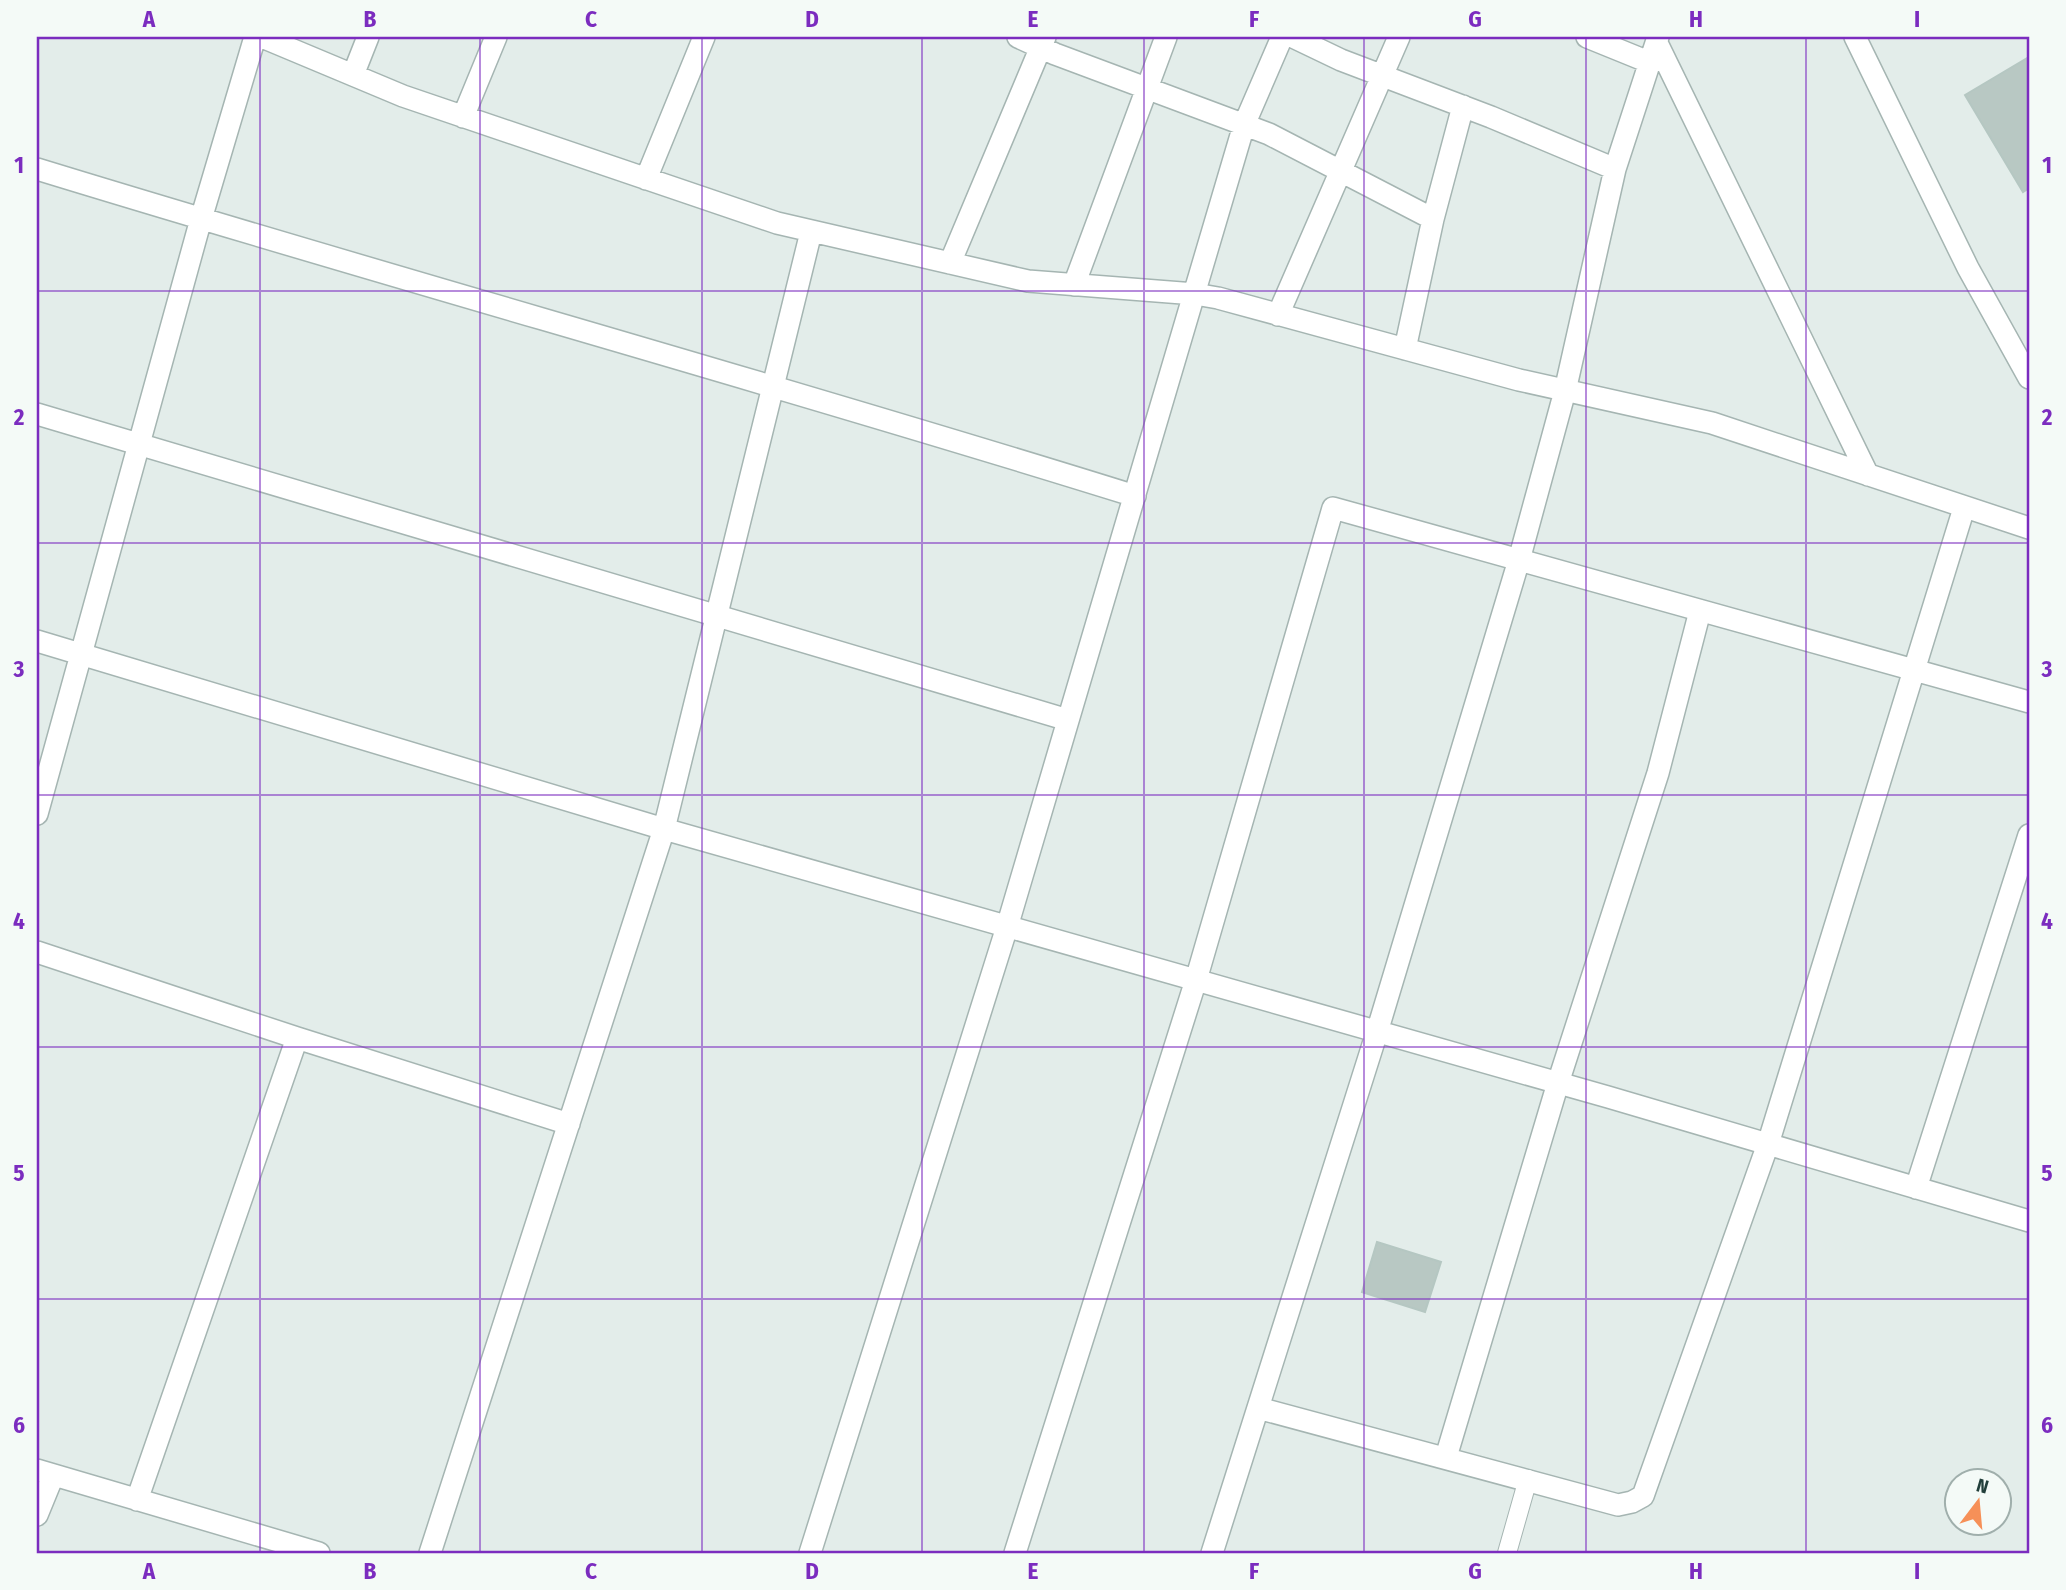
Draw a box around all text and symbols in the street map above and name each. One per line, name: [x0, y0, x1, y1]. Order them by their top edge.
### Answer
text: A: [142, 5, 156, 33]
text: B: [364, 5, 377, 33]
text: C: [585, 5, 597, 33]
text: D: [805, 5, 819, 33]
text: E: [1028, 5, 1039, 33]
text: F: [1249, 5, 1259, 33]
text: G: [1468, 5, 1482, 33]
text: H: [1689, 5, 1703, 33]
text: I: [1914, 5, 1920, 33]
text: 1: [14, 151, 24, 179]
text: 1: [2042, 151, 2052, 179]
text: 2: [13, 403, 25, 431]
text: 2: [2041, 403, 2053, 431]
text: 3: [13, 655, 25, 683]
text: 3: [2041, 655, 2053, 683]
text: 4: [13, 907, 25, 935]
text: 4: [2041, 907, 2053, 935]
text: 5: [13, 1159, 25, 1187]
text: 5: [2041, 1159, 2053, 1187]
text: 6: [13, 1411, 25, 1439]
text: 6: [2041, 1411, 2053, 1439]
north arrow: [1944, 1468, 2014, 1538]
text: N: [1974, 1474, 1991, 1499]
text: A: [142, 1557, 156, 1585]
text: B: [364, 1557, 377, 1585]
text: C: [585, 1557, 597, 1585]
text: D: [805, 1557, 819, 1585]
text: E: [1028, 1557, 1039, 1585]
text: F: [1249, 1557, 1259, 1585]
text: G: [1468, 1557, 1482, 1585]
text: H: [1689, 1557, 1703, 1585]
text: I: [1914, 1557, 1920, 1585]

